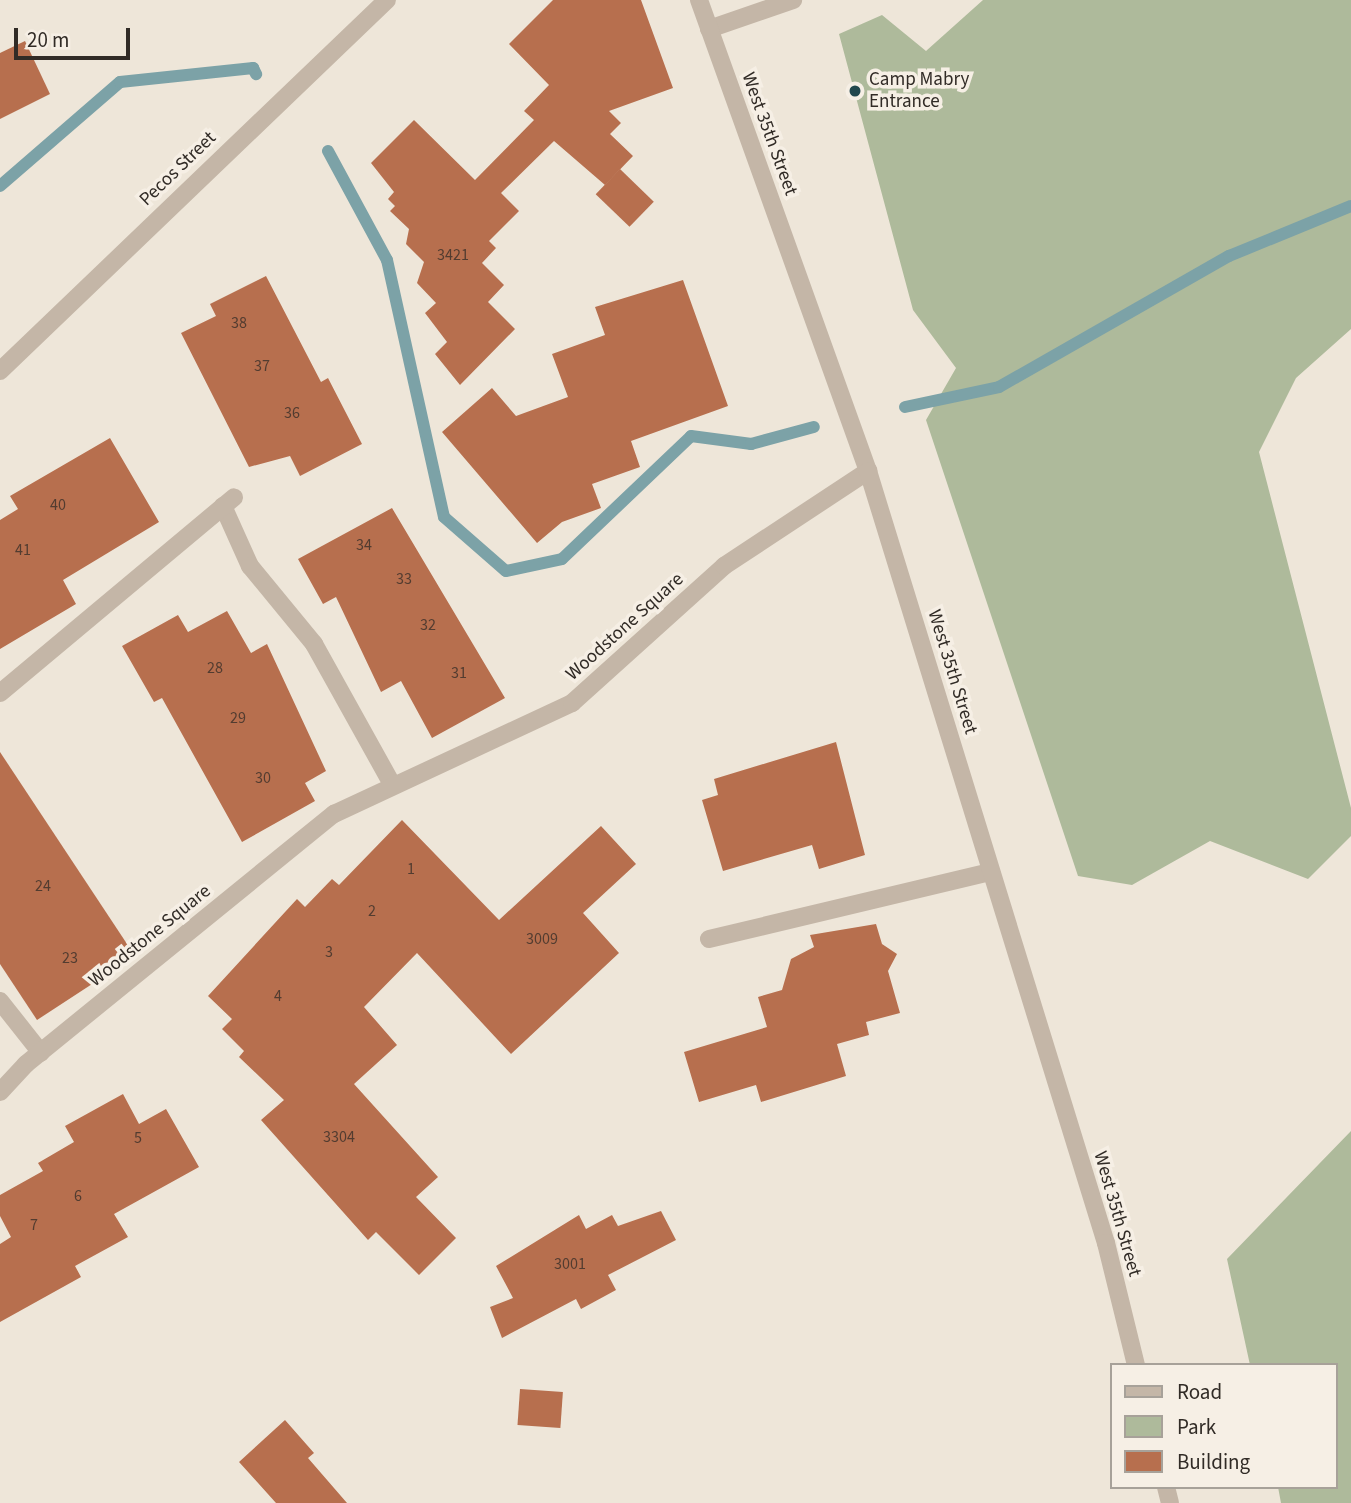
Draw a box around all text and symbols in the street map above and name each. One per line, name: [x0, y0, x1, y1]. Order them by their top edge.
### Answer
scale bar: [18, 14, 133, 58]
text: 20 m: [27, 25, 69, 55]
street label: West 35th Street: [736, 69, 802, 199]
place label: Camp Mabry Entrance: [869, 69, 969, 113]
marker: Camp Mabry Entrance: [847, 83, 863, 99]
street label: Pecos Street: [135, 127, 221, 211]
house number: 3421: [437, 245, 469, 265]
house number: 38: [231, 313, 247, 333]
house number: 37: [254, 356, 270, 376]
house number: 36: [284, 403, 300, 423]
house number: 40: [50, 495, 66, 515]
house number: 34: [356, 535, 372, 555]
house number: 41: [15, 540, 31, 560]
street label: Woodstone Square: [562, 568, 688, 686]
house number: 33: [396, 569, 412, 589]
street label: West 35th Street: [922, 607, 982, 737]
house number: 32: [420, 615, 436, 635]
house number: 28: [207, 658, 223, 678]
house number: 31: [451, 663, 467, 683]
house number: 29: [230, 708, 246, 728]
house number: 30: [255, 768, 271, 788]
house number: 1: [407, 859, 415, 879]
house number: 24: [35, 876, 51, 896]
street label: Woodstone Square: [84, 880, 216, 992]
house number: 2: [368, 901, 376, 921]
house number: 3009: [526, 929, 558, 949]
house number: 3: [325, 942, 333, 962]
house number: 23: [62, 948, 78, 968]
house number: 4: [274, 986, 282, 1006]
house number: 3304: [323, 1127, 355, 1147]
house number: 5: [134, 1128, 142, 1148]
street label: West 35th Street: [1088, 1149, 1146, 1279]
house number: 6: [74, 1186, 82, 1206]
house number: 7: [30, 1215, 38, 1235]
house number: 3001: [554, 1254, 586, 1274]
legend: [1110, 1363, 1337, 1489]
text: Road: [1177, 1377, 1222, 1407]
text: Park: [1177, 1412, 1216, 1442]
text: Building: [1177, 1447, 1250, 1477]

